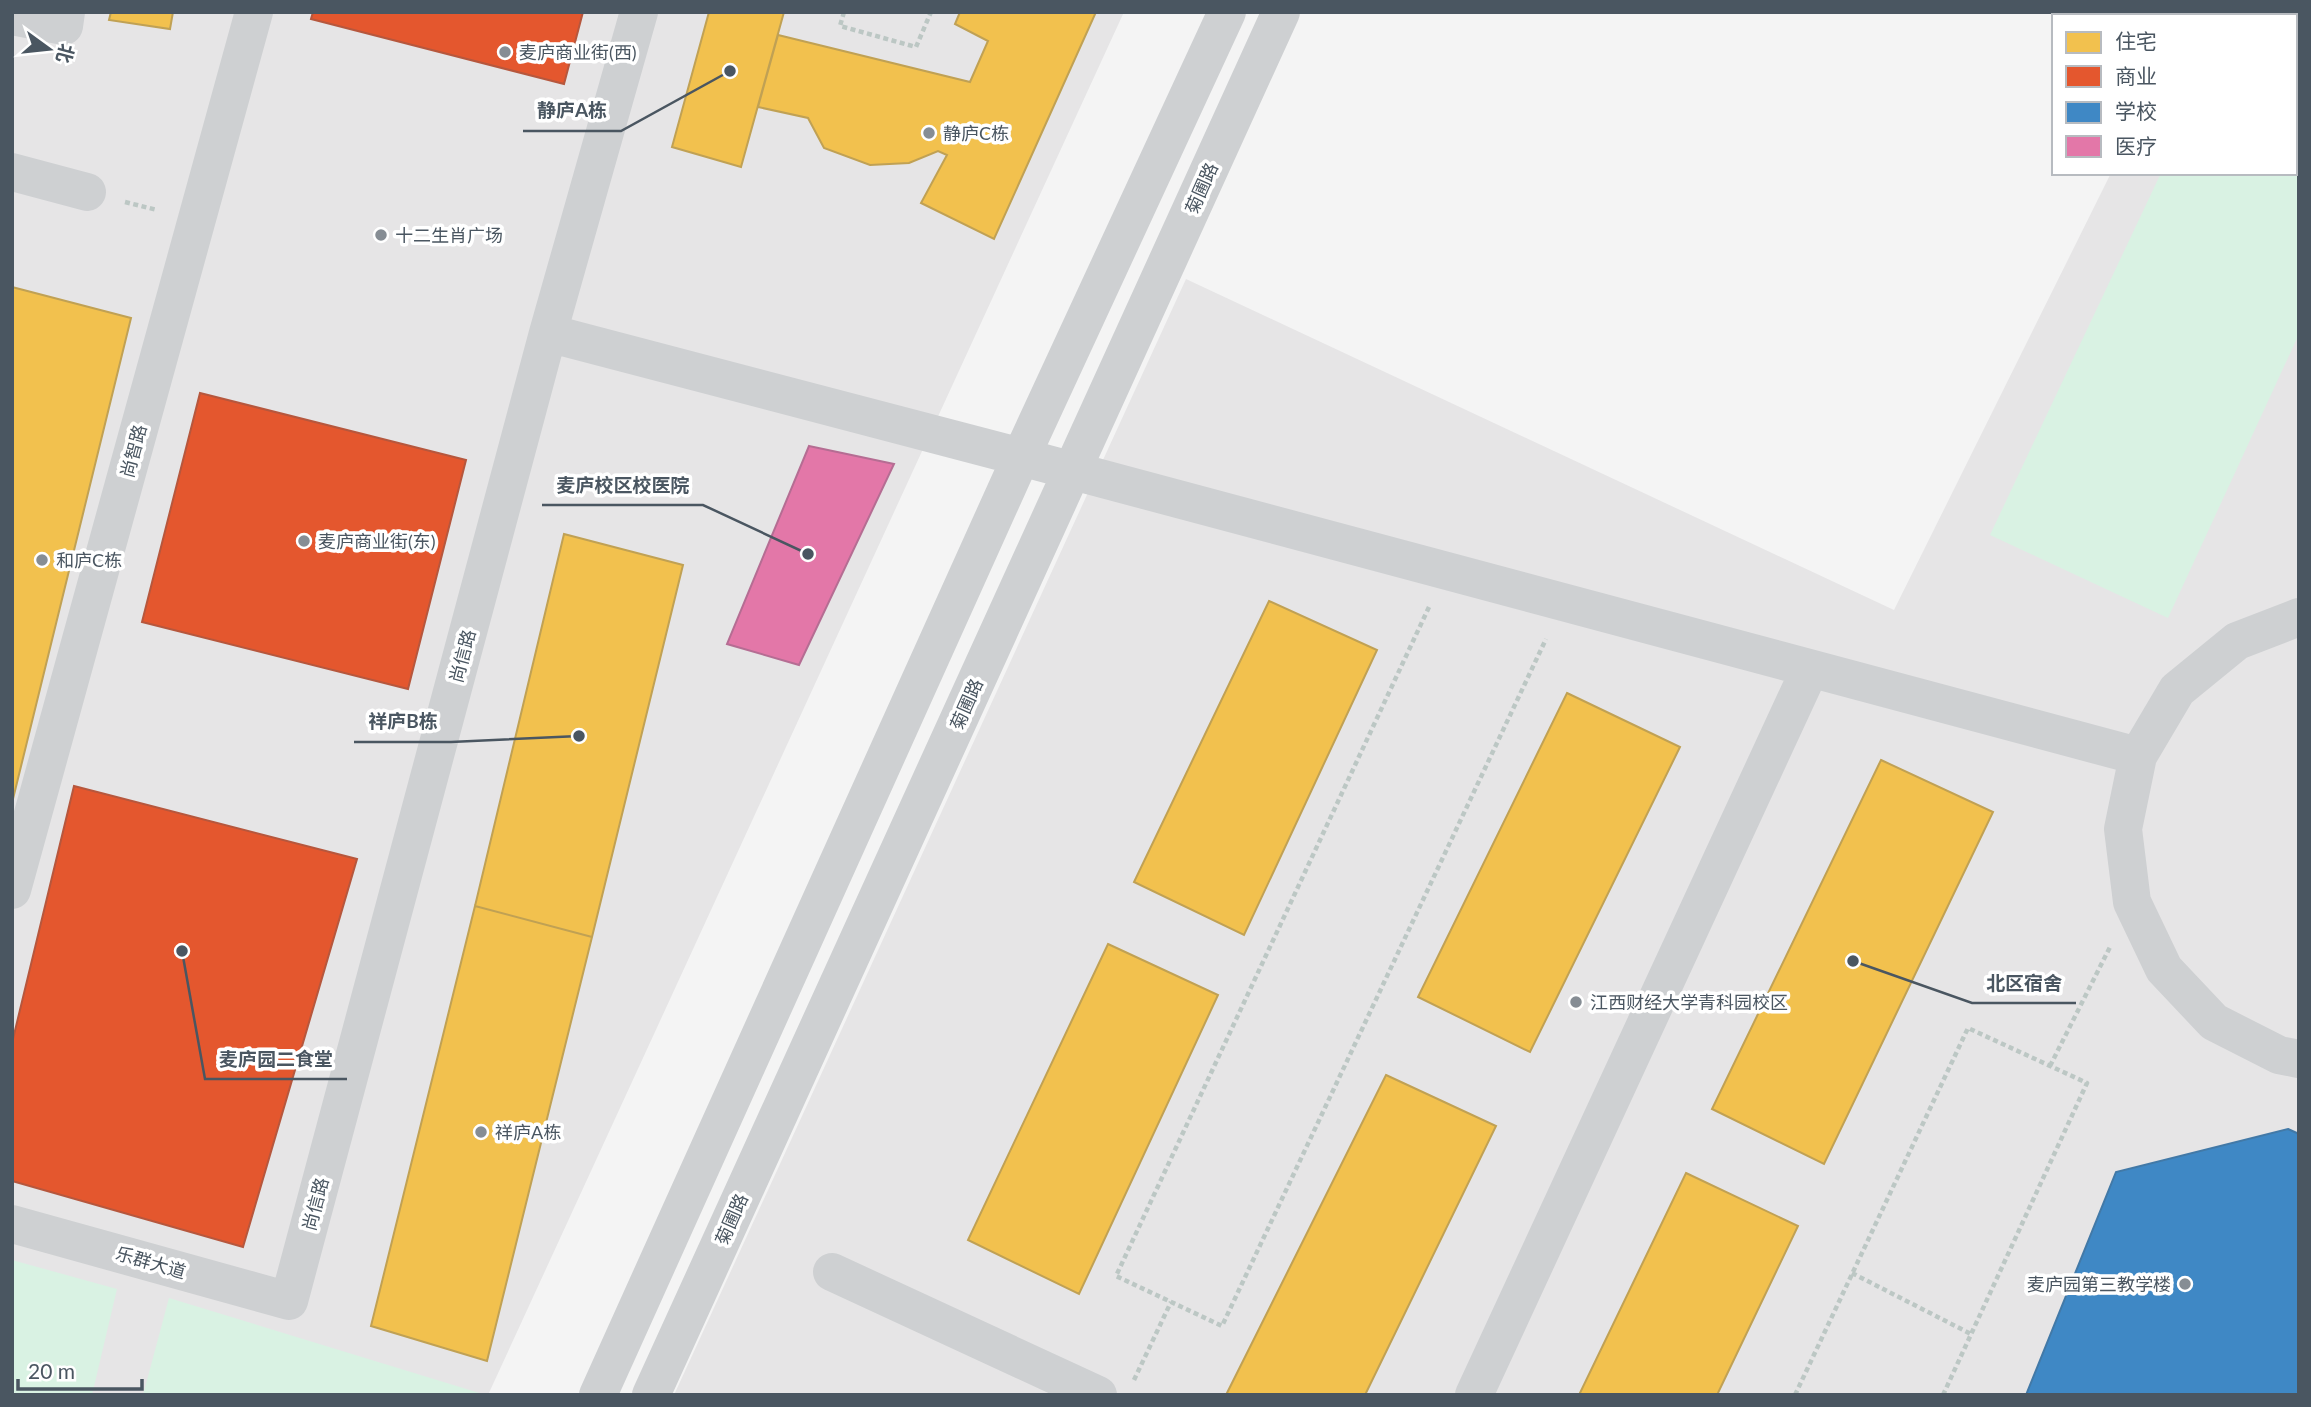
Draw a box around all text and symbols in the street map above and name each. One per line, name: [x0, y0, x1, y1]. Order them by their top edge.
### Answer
north arrow: [14, 14, 84, 84]
legend: [2052, 14, 2297, 175]
text: 住宅: [2115, 28, 2157, 53]
text: 北: [52, 41, 79, 66]
place label: 麦庐商业街(西): [519, 41, 637, 63]
marker: 麦庐商业街(西): [497, 44, 513, 60]
text: 商业: [2115, 63, 2157, 88]
callout: 静庐A栋: [523, 91, 621, 131]
text: 静庐A栋: [537, 98, 607, 121]
text: 学校: [2115, 98, 2157, 123]
place label: 静庐C栋: [943, 122, 1009, 144]
marker: 静庐C栋: [921, 125, 937, 141]
text: 医疗: [2115, 133, 2157, 158]
street label: 菊圃路: [1180, 159, 1222, 217]
place label: 十二生肖广场: [395, 224, 503, 246]
marker: 十二生肖广场: [373, 227, 389, 243]
street label: 尚智路: [115, 422, 151, 480]
callout: 麦庐校区校医院: [542, 465, 703, 505]
text: 麦庐校区校医院: [556, 473, 690, 496]
place label: 麦庐商业街(东): [318, 530, 436, 552]
marker: 麦庐商业街(东): [296, 533, 312, 549]
place label: 和庐C栋: [56, 549, 122, 571]
marker: 和庐C栋: [34, 552, 50, 568]
street label: 尚信路: [444, 627, 480, 685]
street label: 菊圃路: [945, 675, 987, 733]
callout: 祥庐B栋: [354, 702, 451, 742]
text: 祥庐B栋: [368, 709, 438, 732]
callout: 北区宿舍: [1972, 963, 2076, 1003]
text: 北区宿舍: [1986, 971, 2062, 994]
place label: 江西财经大学青科园校区: [1590, 991, 1788, 1013]
marker: 江西财经大学青科园校区: [1568, 994, 1584, 1010]
callout: 麦庐园二食堂: [205, 1039, 347, 1079]
text: 麦庐园二食堂: [219, 1047, 333, 1070]
place label: 祥庐A栋: [495, 1121, 561, 1143]
marker: 祥庐A栋: [473, 1124, 489, 1140]
street label: 尚信路: [297, 1175, 333, 1233]
street label: 菊圃路: [710, 1190, 752, 1248]
street label: 乐群大道: [113, 1242, 189, 1282]
place label: 麦庐园第三教学楼: [2027, 1273, 2171, 1295]
marker: 麦庐园第三教学楼: [2177, 1276, 2193, 1292]
scale bar: [18, 1348, 142, 1392]
text: 20 m: [28, 1358, 75, 1383]

